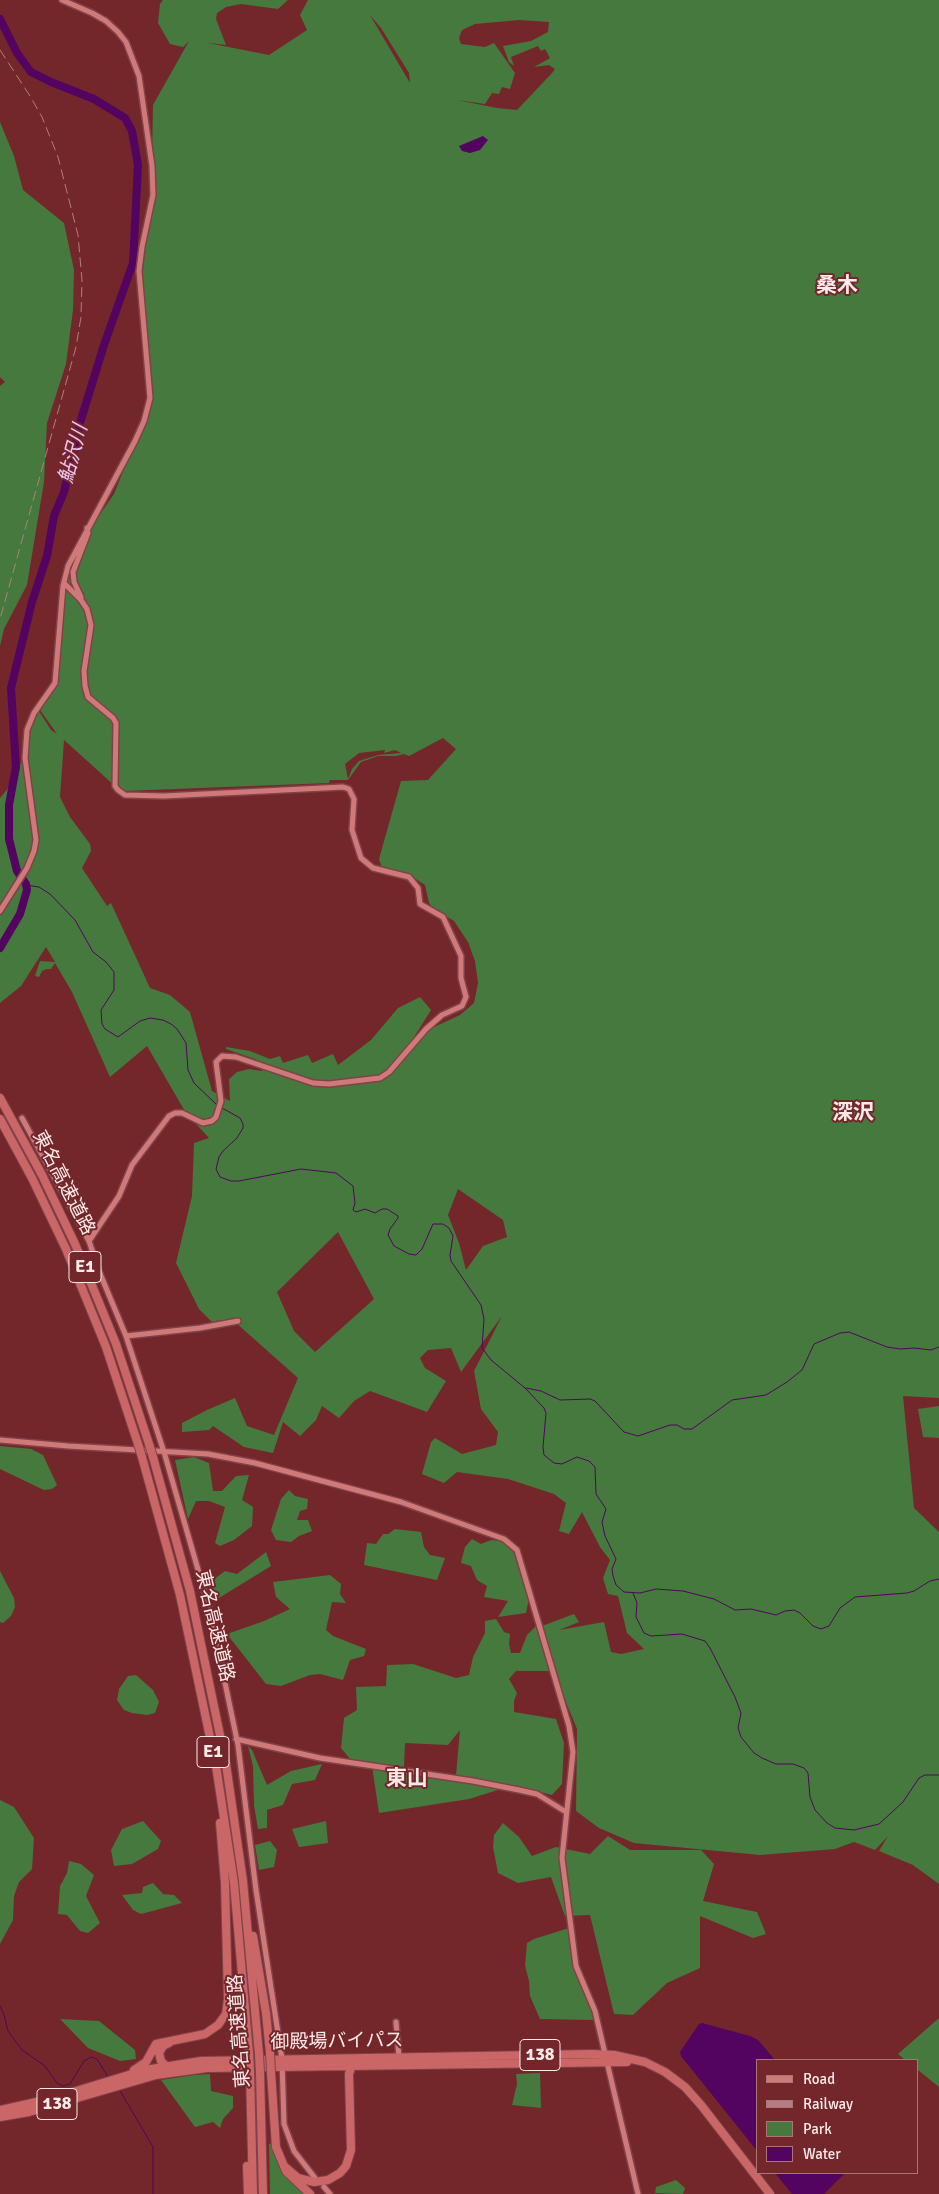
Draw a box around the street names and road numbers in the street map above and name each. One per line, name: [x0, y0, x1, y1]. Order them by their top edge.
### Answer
street label: 東名高速道路: [27, 1127, 99, 1239]
road number: E1: [69, 1252, 101, 1282]
street label: 東名高速道路: [190, 1568, 238, 1684]
road number: E1: [197, 1736, 229, 1768]
street label: 東名高速道路: [225, 1973, 255, 2089]
street label: 御殿場バイパス: [270, 2029, 404, 2055]
road number: 138: [520, 2040, 560, 2070]
road number: 138: [37, 2088, 77, 2120]

